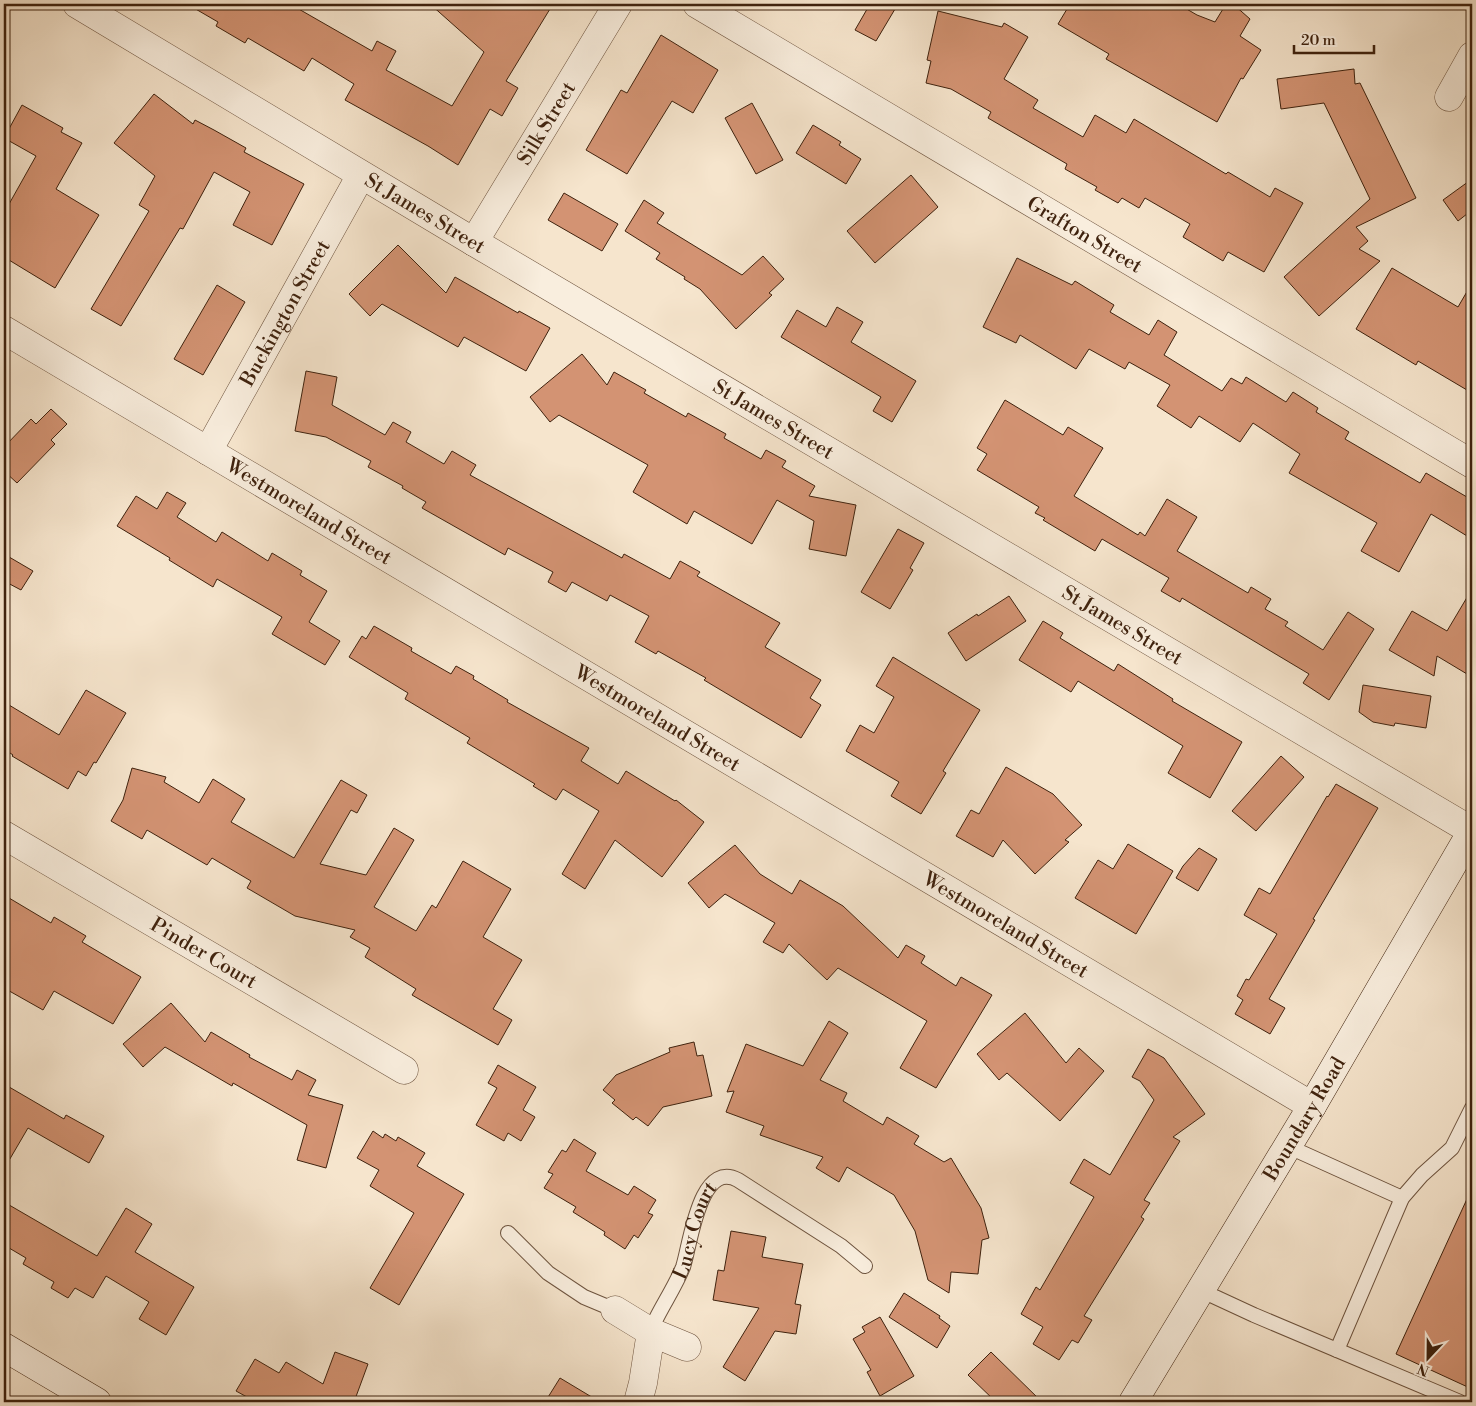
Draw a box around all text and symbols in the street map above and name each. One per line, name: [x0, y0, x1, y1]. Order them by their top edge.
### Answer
scale bar: [1294, 22, 1374, 54]
text: 20 m: [1301, 31, 1336, 50]
street label: Silk Street: [512, 78, 582, 170]
street label: St James Street: [360, 168, 489, 260]
street label: Grafton Street: [1022, 192, 1146, 279]
street label: Buckington Street: [235, 236, 336, 392]
street label: St James Street: [708, 375, 838, 466]
street label: Westmoreland Street: [220, 453, 396, 571]
street label: St James Street: [1057, 581, 1187, 671]
street label: Westmoreland Street: [569, 660, 744, 778]
street label: Westmoreland Street: [917, 866, 1092, 984]
street label: Pinder Court: [146, 913, 261, 995]
street label: Boundary Road: [1258, 1052, 1352, 1187]
street label: Lucy Court: [668, 1177, 723, 1284]
north arrow: [1404, 1334, 1454, 1384]
text: N: [1415, 1359, 1432, 1380]

